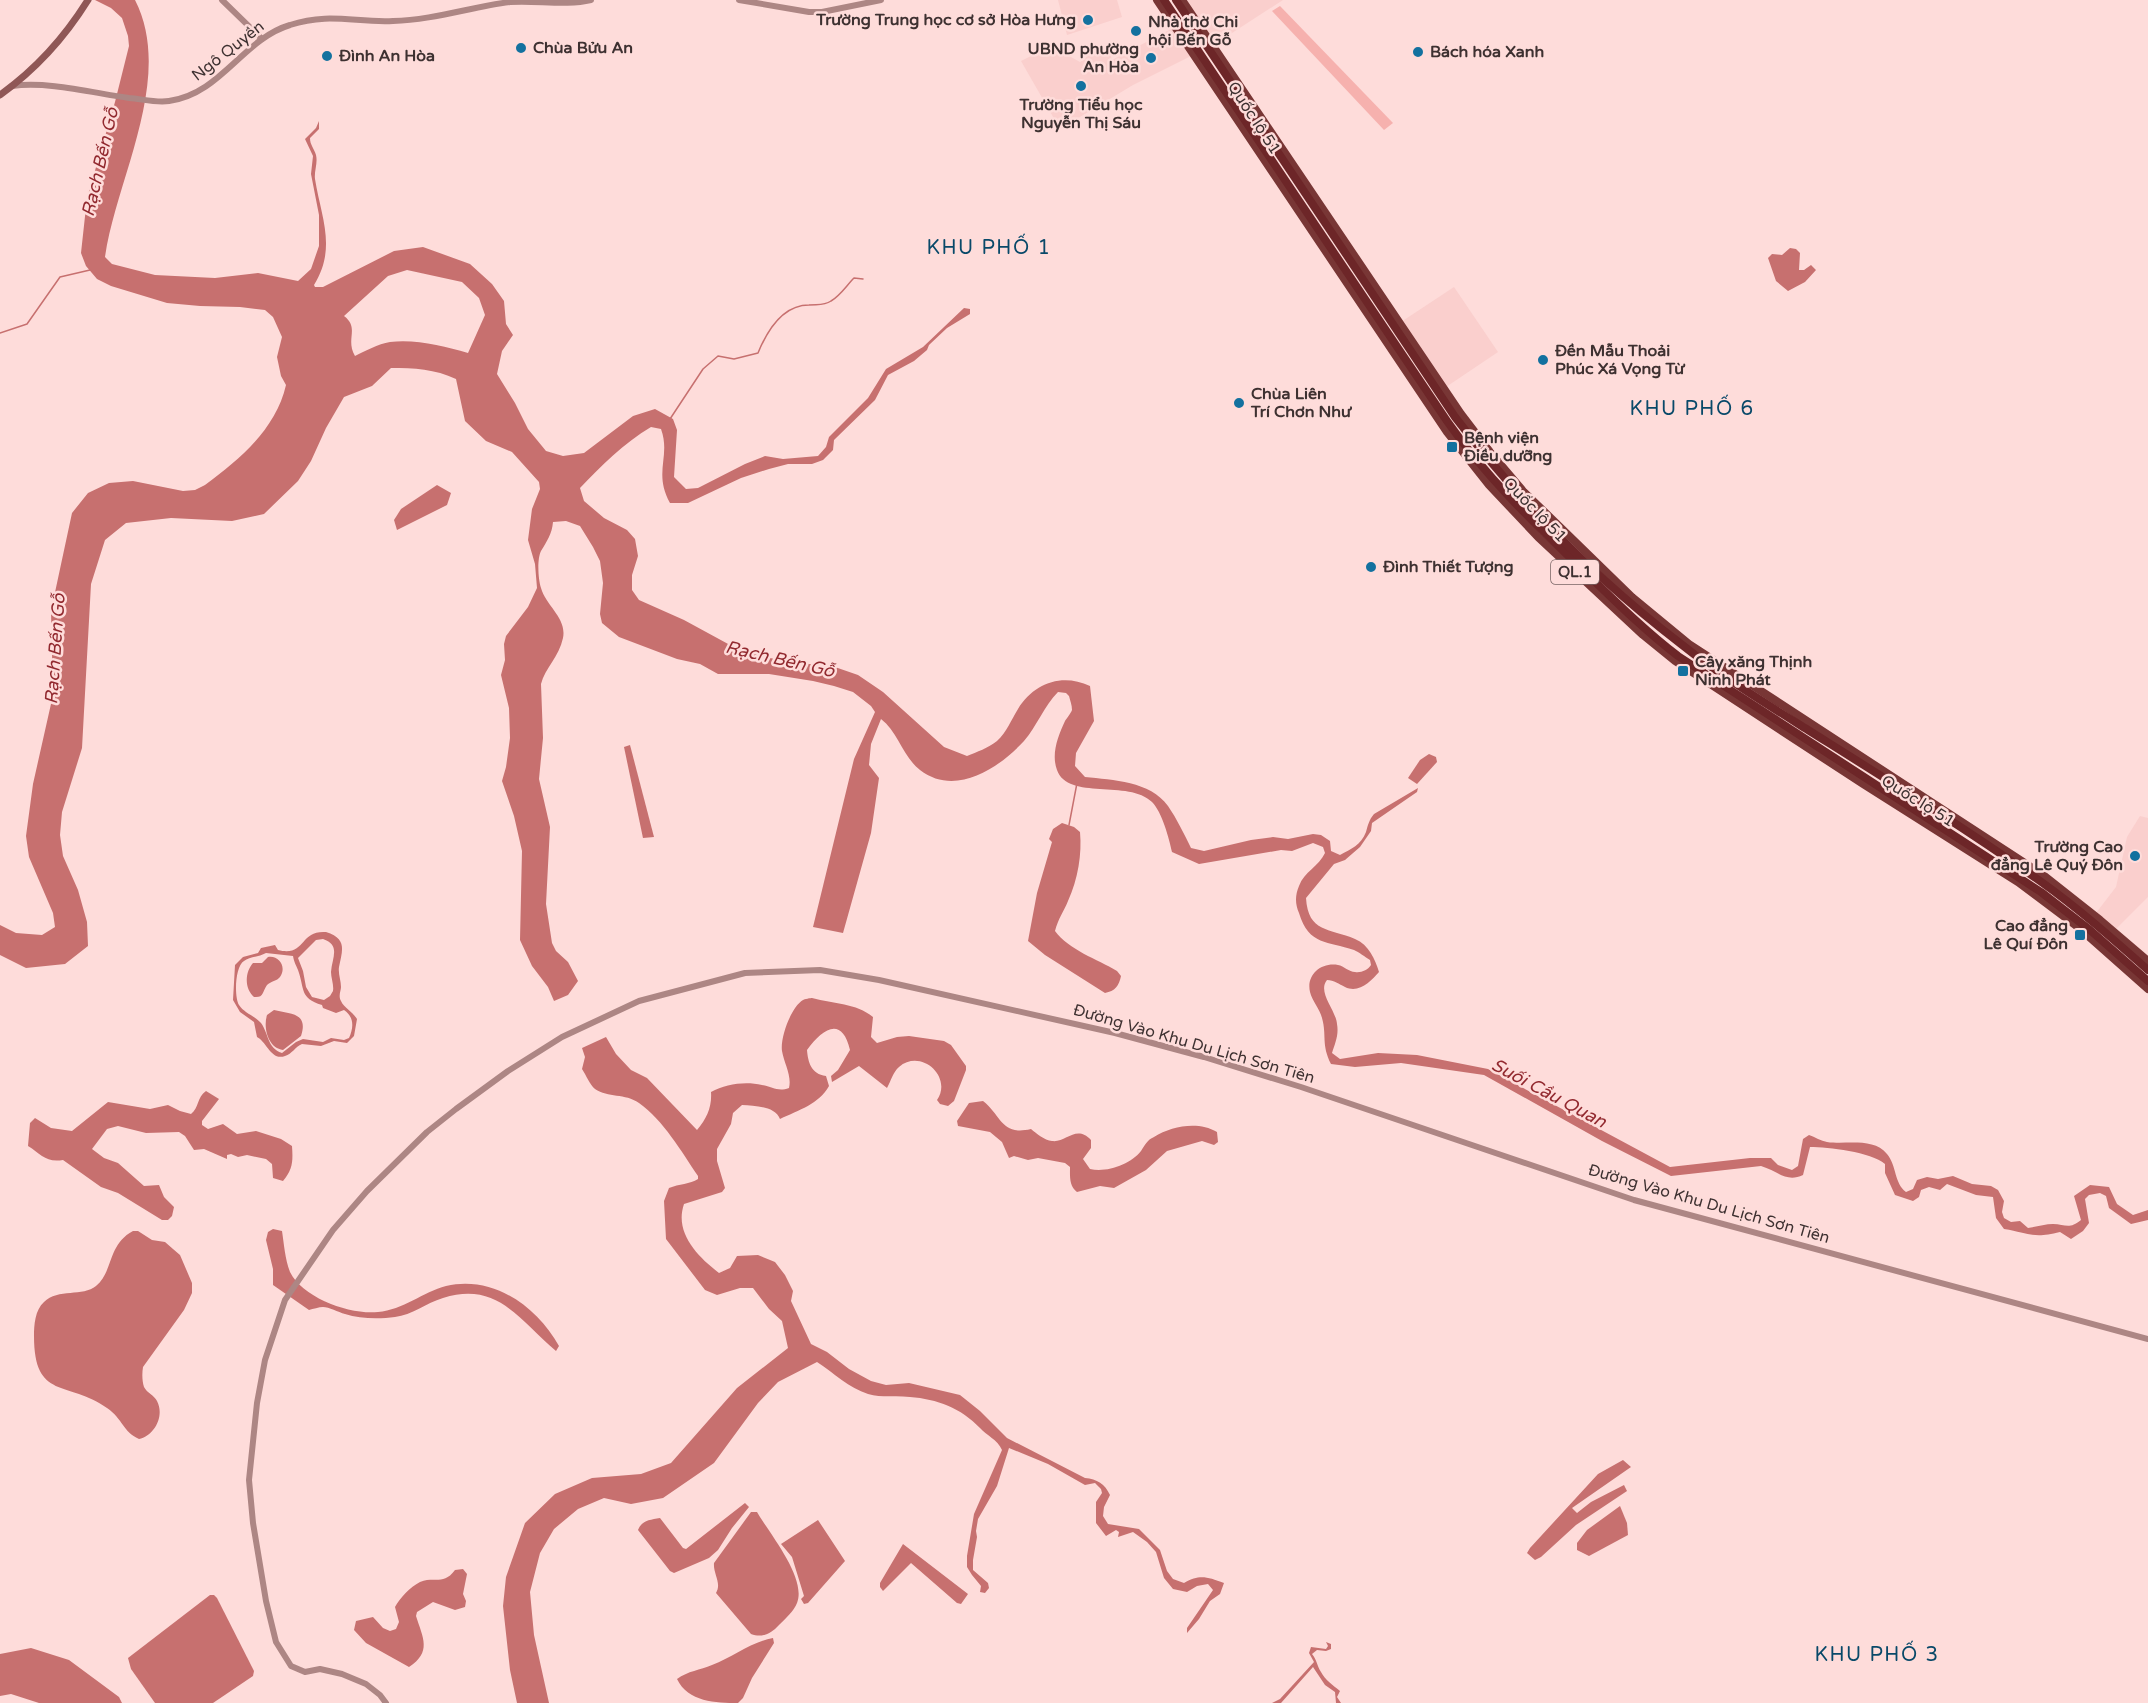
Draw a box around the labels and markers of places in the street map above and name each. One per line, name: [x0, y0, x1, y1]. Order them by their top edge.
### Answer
place label: Trường Trung học cơ sở Hòa Hưng: [815, 10, 1076, 30]
place label: Nhà thờ Chi hội Bến Gỗ: [1148, 12, 1238, 50]
marker: Trường Trung học cơ sở Hòa Hưng: [1081, 13, 1095, 27]
marker: Nhà thờ Chi hội Bến Gỗ: [1129, 24, 1143, 38]
place label: Chùa Bửu An: [533, 38, 633, 58]
place label: UBND phường An Hòa: [1028, 39, 1139, 77]
marker: Chùa Bửu An: [514, 41, 528, 55]
place label: Bách hóa Xanh: [1430, 42, 1544, 62]
marker: Bách hóa Xanh: [1411, 45, 1425, 59]
place label: Đình An Hòa: [338, 46, 435, 66]
marker: Đình An Hòa: [320, 49, 334, 63]
marker: UBND phường An Hòa: [1144, 51, 1158, 65]
marker: Trường Tiểu học Nguyễn Thị Sáu: [1074, 79, 1088, 93]
place label: Trường Tiểu học Nguyễn Thị Sáu: [1018, 95, 1143, 133]
place label: Đền Mẫu Thoải Phúc Xá Vọng Từ: [1554, 341, 1686, 379]
marker: Đền Mẫu Thoải Phúc Xá Vọng Từ: [1536, 353, 1550, 367]
place label: Chùa Liên Trí Chơn Như: [1250, 384, 1353, 422]
marker: Chùa Liên Trí Chơn Như: [1232, 396, 1246, 410]
place label: Bệnh viện Điều dưỡng: [1463, 428, 1552, 466]
marker: Bệnh viện Điều dưỡng: [1445, 440, 1459, 454]
place label: Đình Thiết Tượng: [1382, 557, 1514, 577]
marker: Đình Thiết Tượng: [1364, 560, 1378, 574]
place label: Cây xăng Thịnh Ninh Phát: [1695, 652, 1812, 690]
marker: Cây xăng Thịnh Ninh Phát: [1676, 664, 1690, 678]
place label: Trường Cao đẳng Lê Quý Đôn: [1991, 837, 2123, 875]
marker: Trường Cao đẳng Lê Quý Đôn: [2128, 849, 2142, 863]
place label: Cao đẳng Lê Quí Đôn: [1984, 916, 2068, 954]
marker: Cao đẳng Lê Quí Đôn: [2073, 928, 2087, 942]

